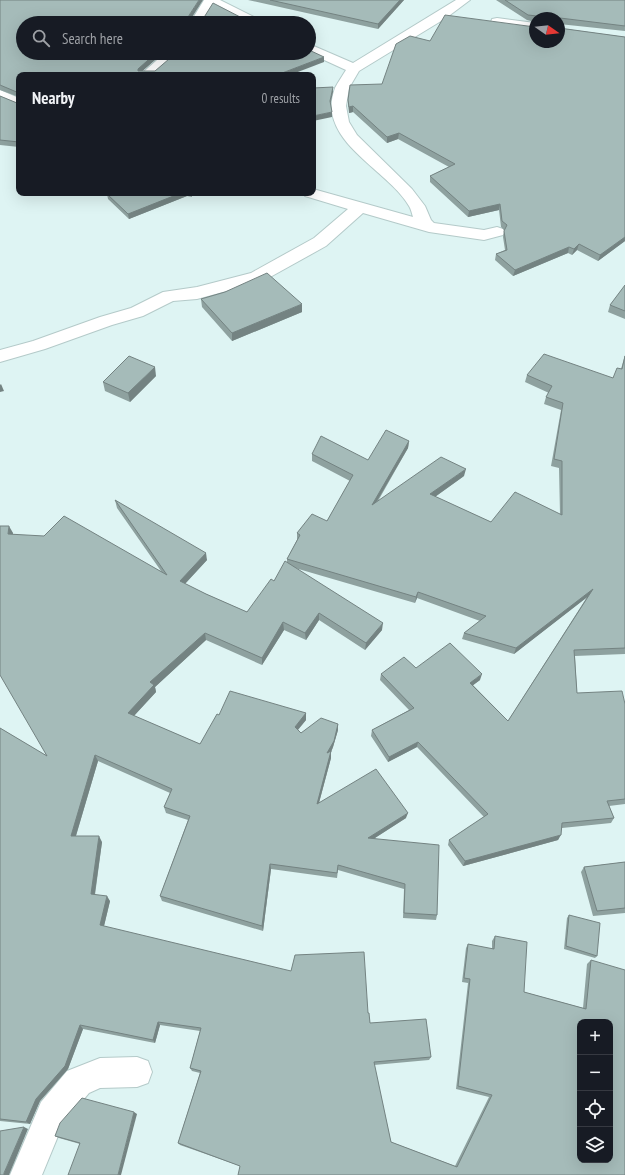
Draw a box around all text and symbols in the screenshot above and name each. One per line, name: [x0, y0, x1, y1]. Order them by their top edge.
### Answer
north arrow: [529, 12, 565, 48]
search box: [16, 16, 316, 60]
icon: search: [30, 27, 52, 49]
text: Search here: [62, 29, 123, 48]
text: Nearby: [32, 87, 75, 109]
text: 0 results: [261, 90, 300, 107]
map controls: [577, 1019, 613, 1163]
button: +: [577, 1019, 613, 1055]
button: −: [577, 1055, 613, 1091]
button: locate: [577, 1091, 613, 1127]
button: layers: [577, 1127, 613, 1163]

